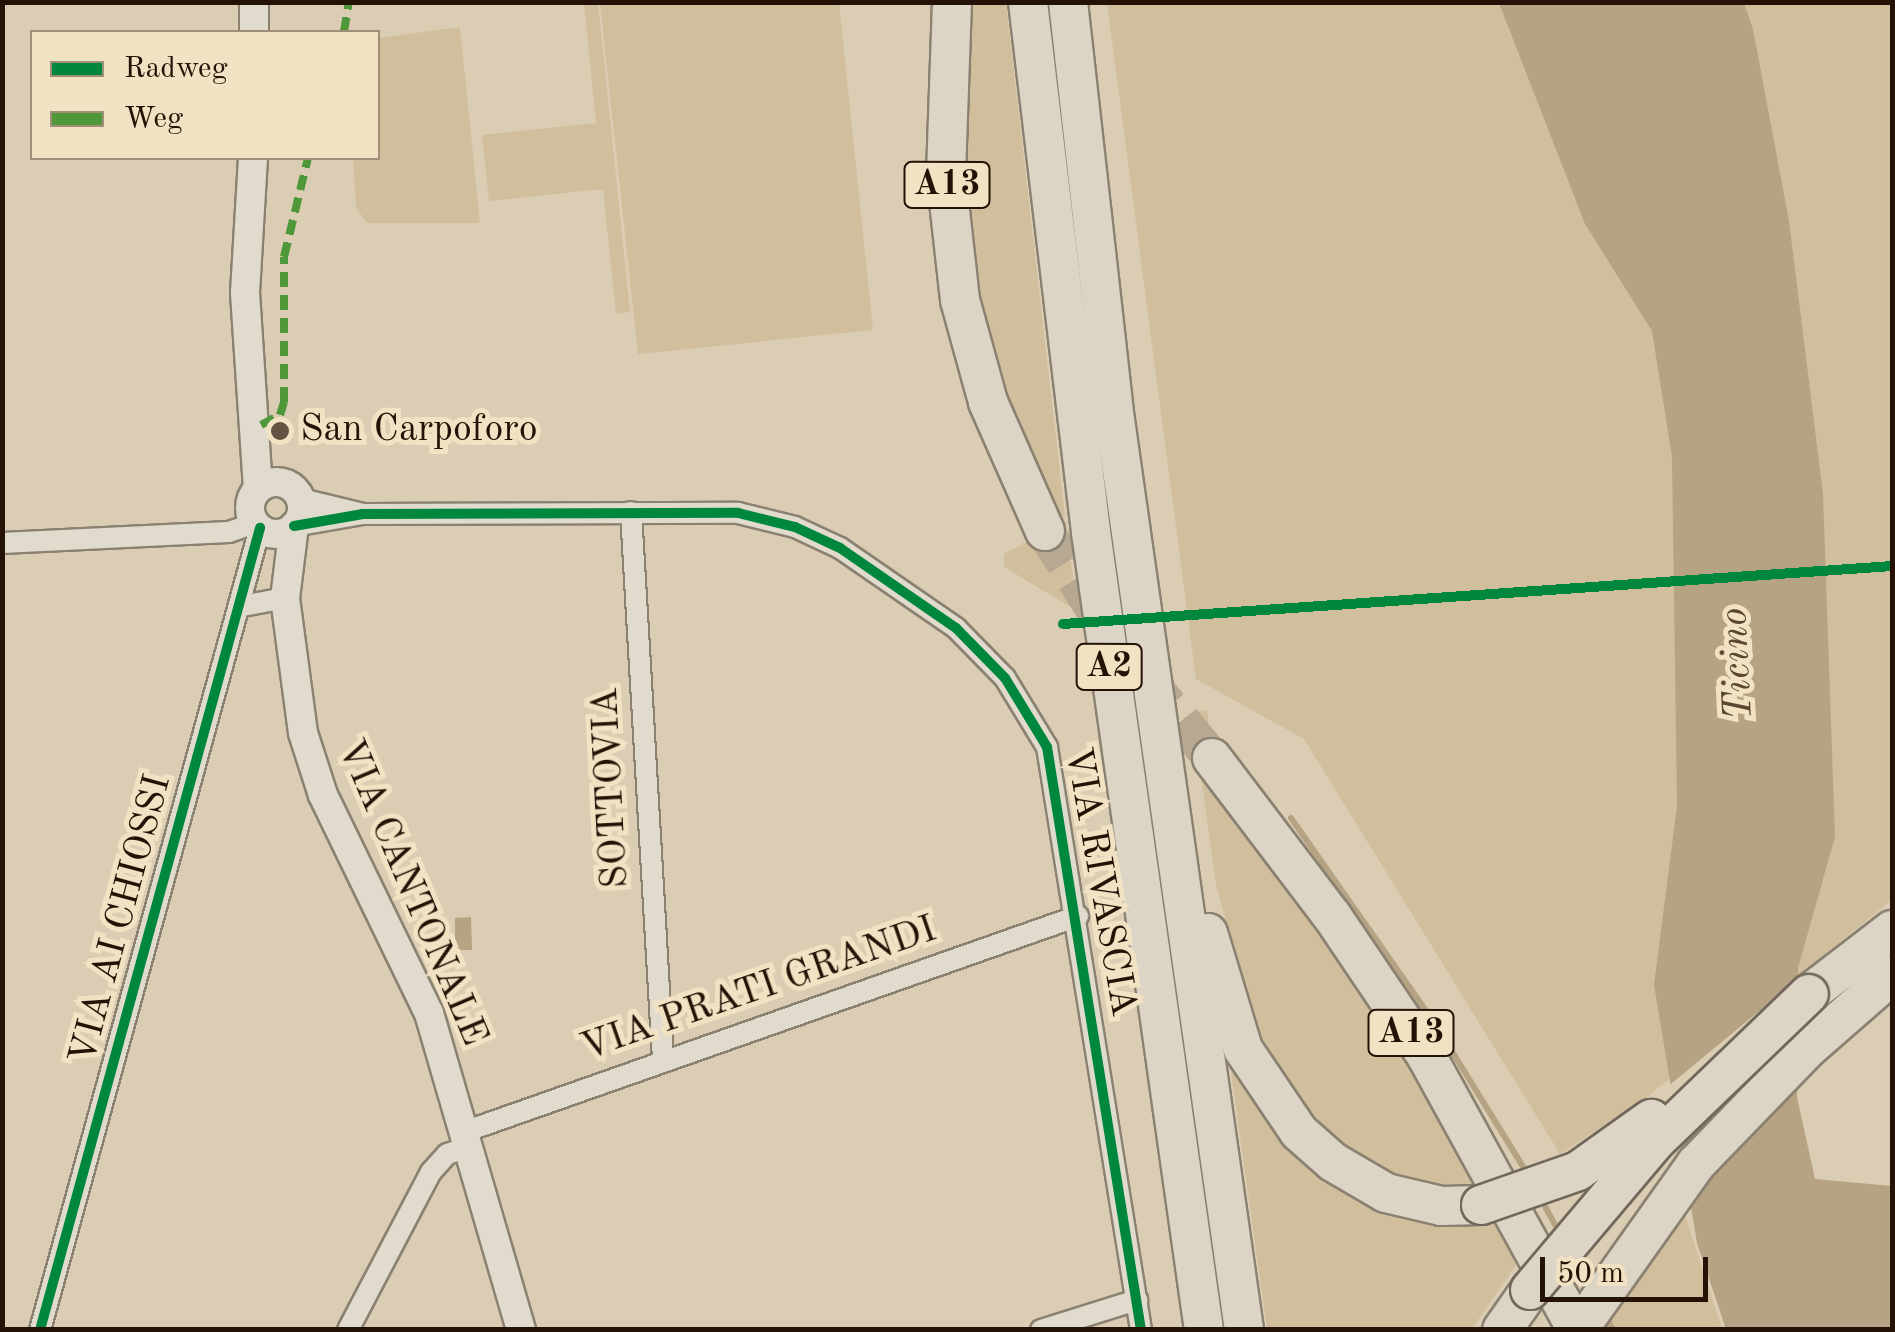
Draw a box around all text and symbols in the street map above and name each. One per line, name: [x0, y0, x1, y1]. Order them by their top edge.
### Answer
legend: [30, 30, 380, 160]
text: Radweg: [124, 54, 228, 84]
text: Weg: [124, 104, 183, 134]
road number: A13: [902, 155, 992, 215]
place label: San Carpoforo: [300, 408, 538, 454]
marker: San Carpoforo: [269, 420, 291, 442]
water label: Ticino: [1711, 607, 1765, 721]
road number: A2: [1074, 637, 1144, 697]
street label: SOTTOVIA: [584, 686, 640, 890]
street label: VIA CANTONALE: [326, 733, 496, 1053]
street label: VIA RIVASCIA: [1053, 744, 1145, 1020]
street label: VIA AI CHIOSSI: [61, 770, 183, 1070]
street label: VIA PRATI GRANDI: [575, 908, 943, 1072]
road number: A13: [1366, 1003, 1456, 1063]
scale bar: [1545, 1237, 1712, 1299]
text: 50 m: [1557, 1259, 1624, 1289]

